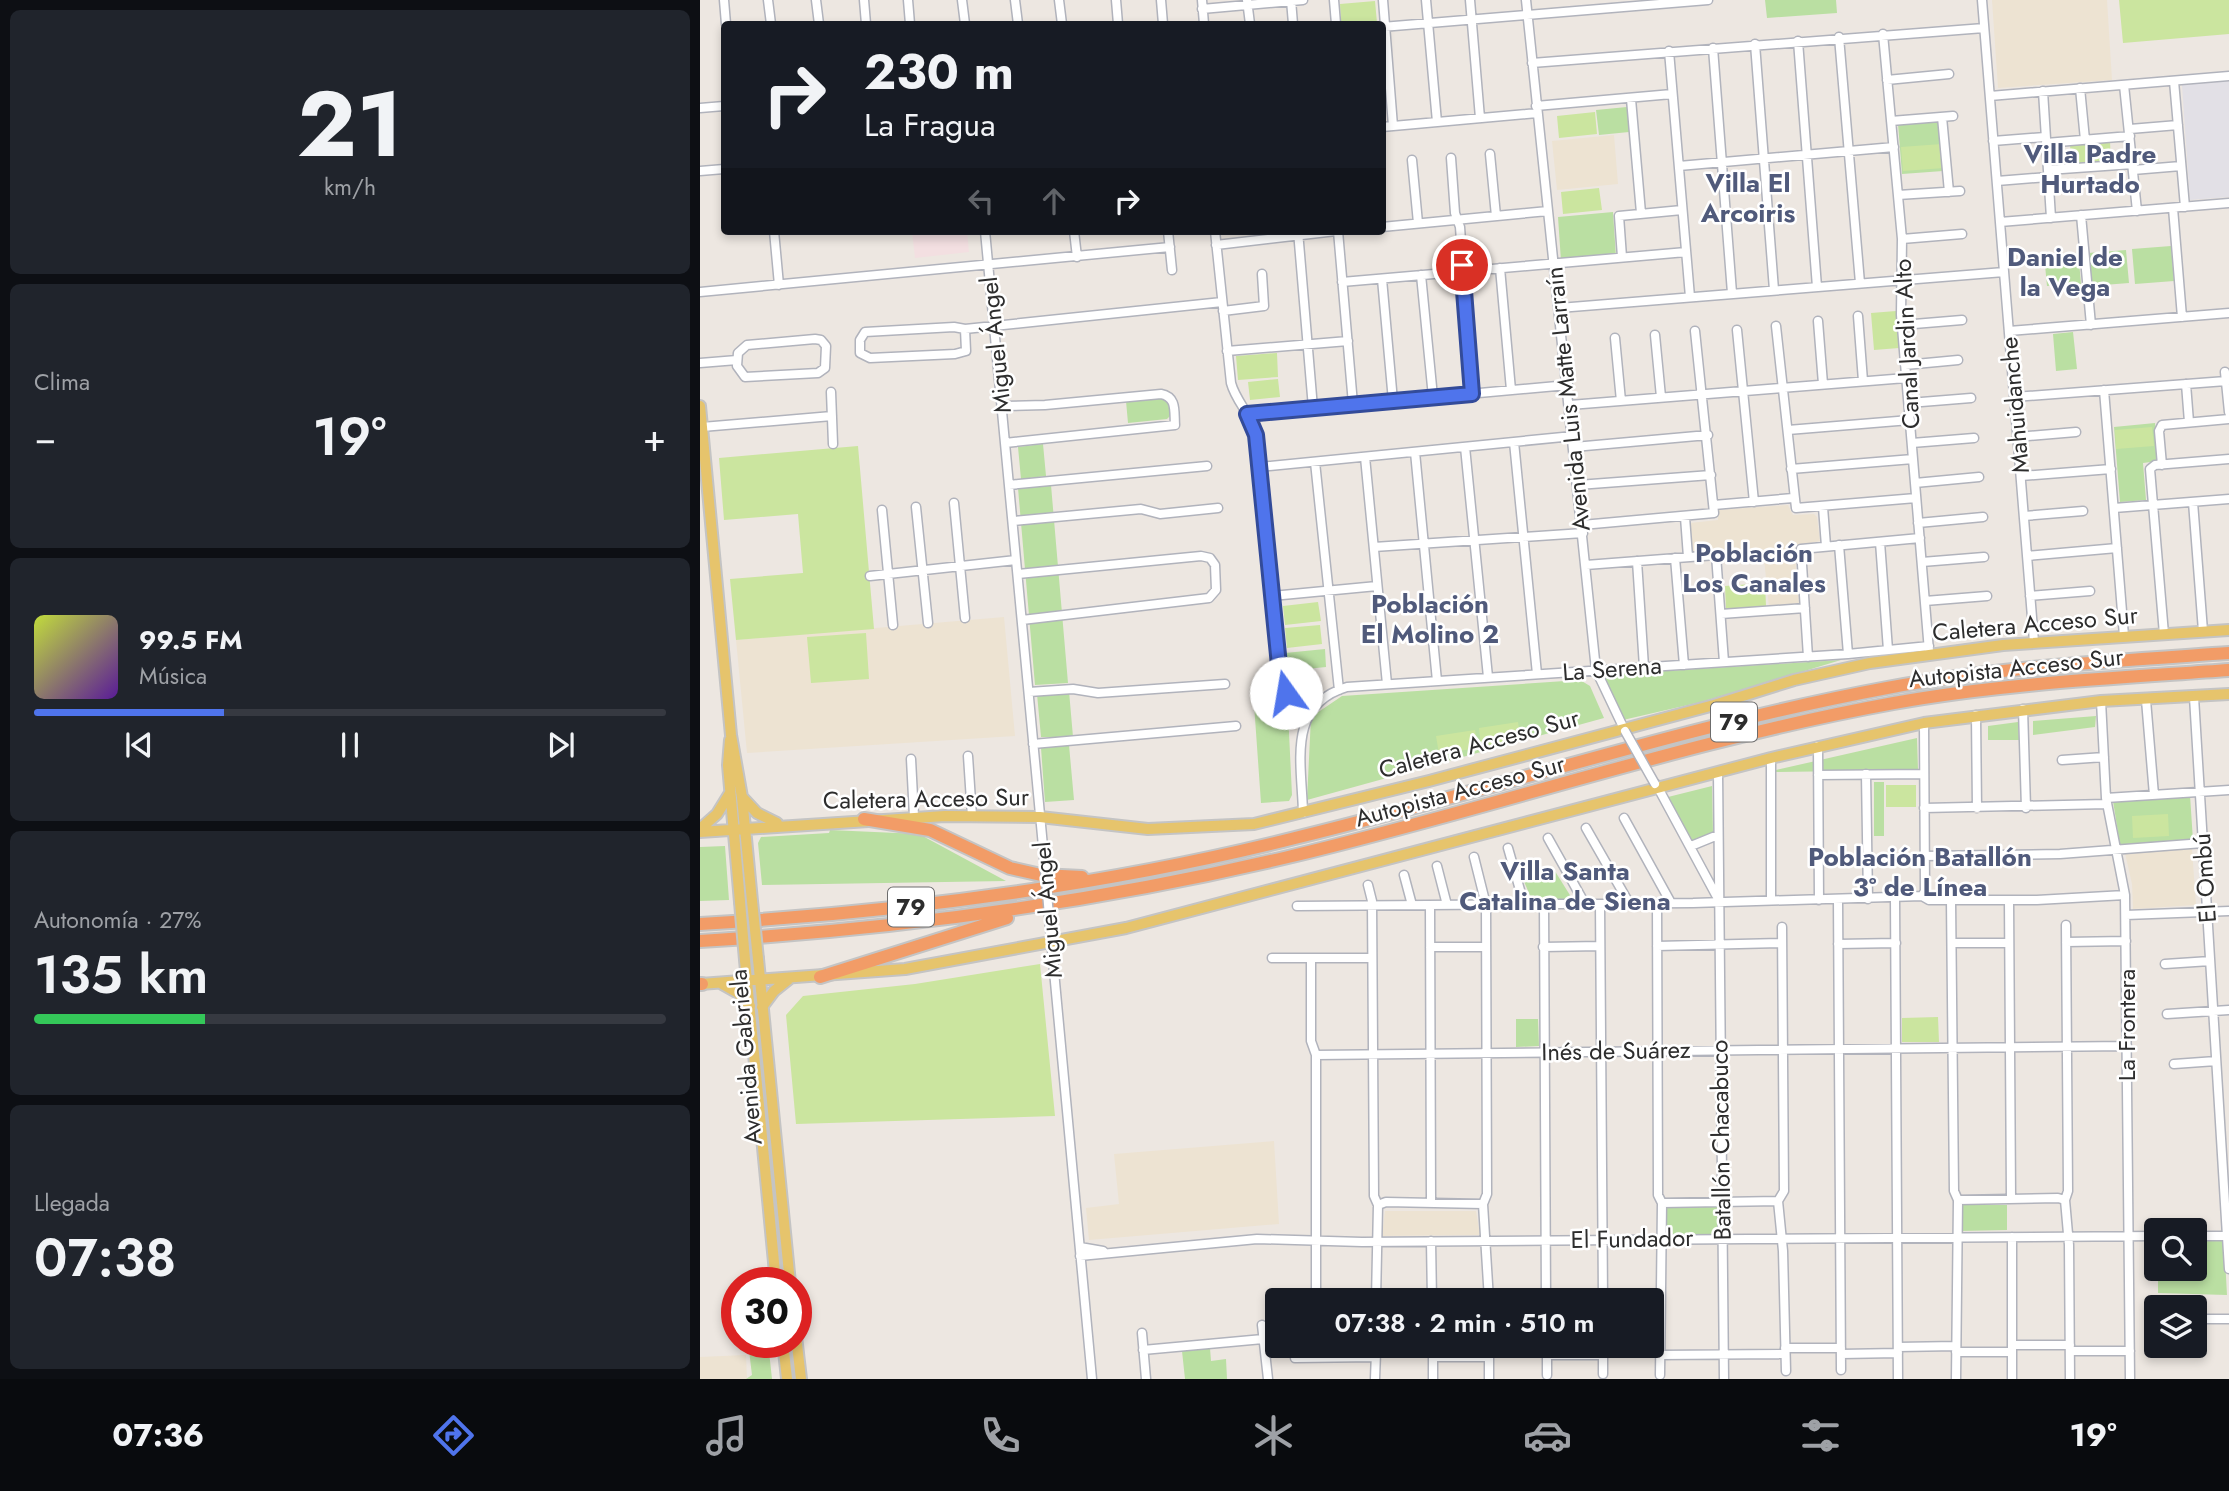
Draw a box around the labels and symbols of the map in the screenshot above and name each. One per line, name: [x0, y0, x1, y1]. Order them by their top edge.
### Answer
district label: Villa Padre Hurtado: [2023, 135, 2157, 203]
district label: Villa El Arcoiris: [1700, 164, 1795, 232]
pin: [1432, 235, 1492, 295]
district label: Daniel de la Vega: [2007, 238, 2123, 306]
street label: Canal Jardin Alto: [1885, 258, 1928, 430]
street label: Avenida Luis Matte Larraín: [1536, 265, 1599, 533]
street label: Miguel Ángel: [971, 275, 1020, 415]
street label: Mahuidanche: [1991, 335, 2038, 475]
district label: Población Los Canales: [1682, 534, 1826, 602]
district label: Población El Molino 2: [1361, 585, 1499, 653]
street label: Caletera Acceso Sur: [1931, 597, 2140, 650]
street label: Autopista Acceso Sur: [1907, 639, 2126, 696]
street label: La Serena: [1561, 648, 1663, 689]
position arrow: [1249, 656, 1323, 730]
street label: Caletera Acceso Sur: [1375, 700, 1584, 787]
road number: 79: [1711, 702, 1757, 742]
street label: Autopista Acceso Sur: [1351, 745, 1569, 835]
street label: Caletera Acceso Sur: [823, 779, 1030, 818]
street label: El Ombú: [2184, 832, 2225, 924]
district label: Población Batallón 3º de Línea: [1808, 838, 2032, 906]
street label: Miguel Ángel: [1024, 840, 1071, 980]
district label: Villa Santa Catalina de Siena: [1459, 852, 1671, 920]
road number: 79: [888, 888, 934, 926]
street label: Avenida Gabriela: [720, 968, 771, 1146]
street label: La Frontera: [2109, 969, 2144, 1081]
street label: Inés de Suárez: [1541, 1032, 1691, 1069]
street label: Batallón Chacabuco: [1701, 1039, 1740, 1241]
street label: El Fundador: [1570, 1220, 1694, 1257]
speed limit sign: 30: [721, 1267, 812, 1358]

